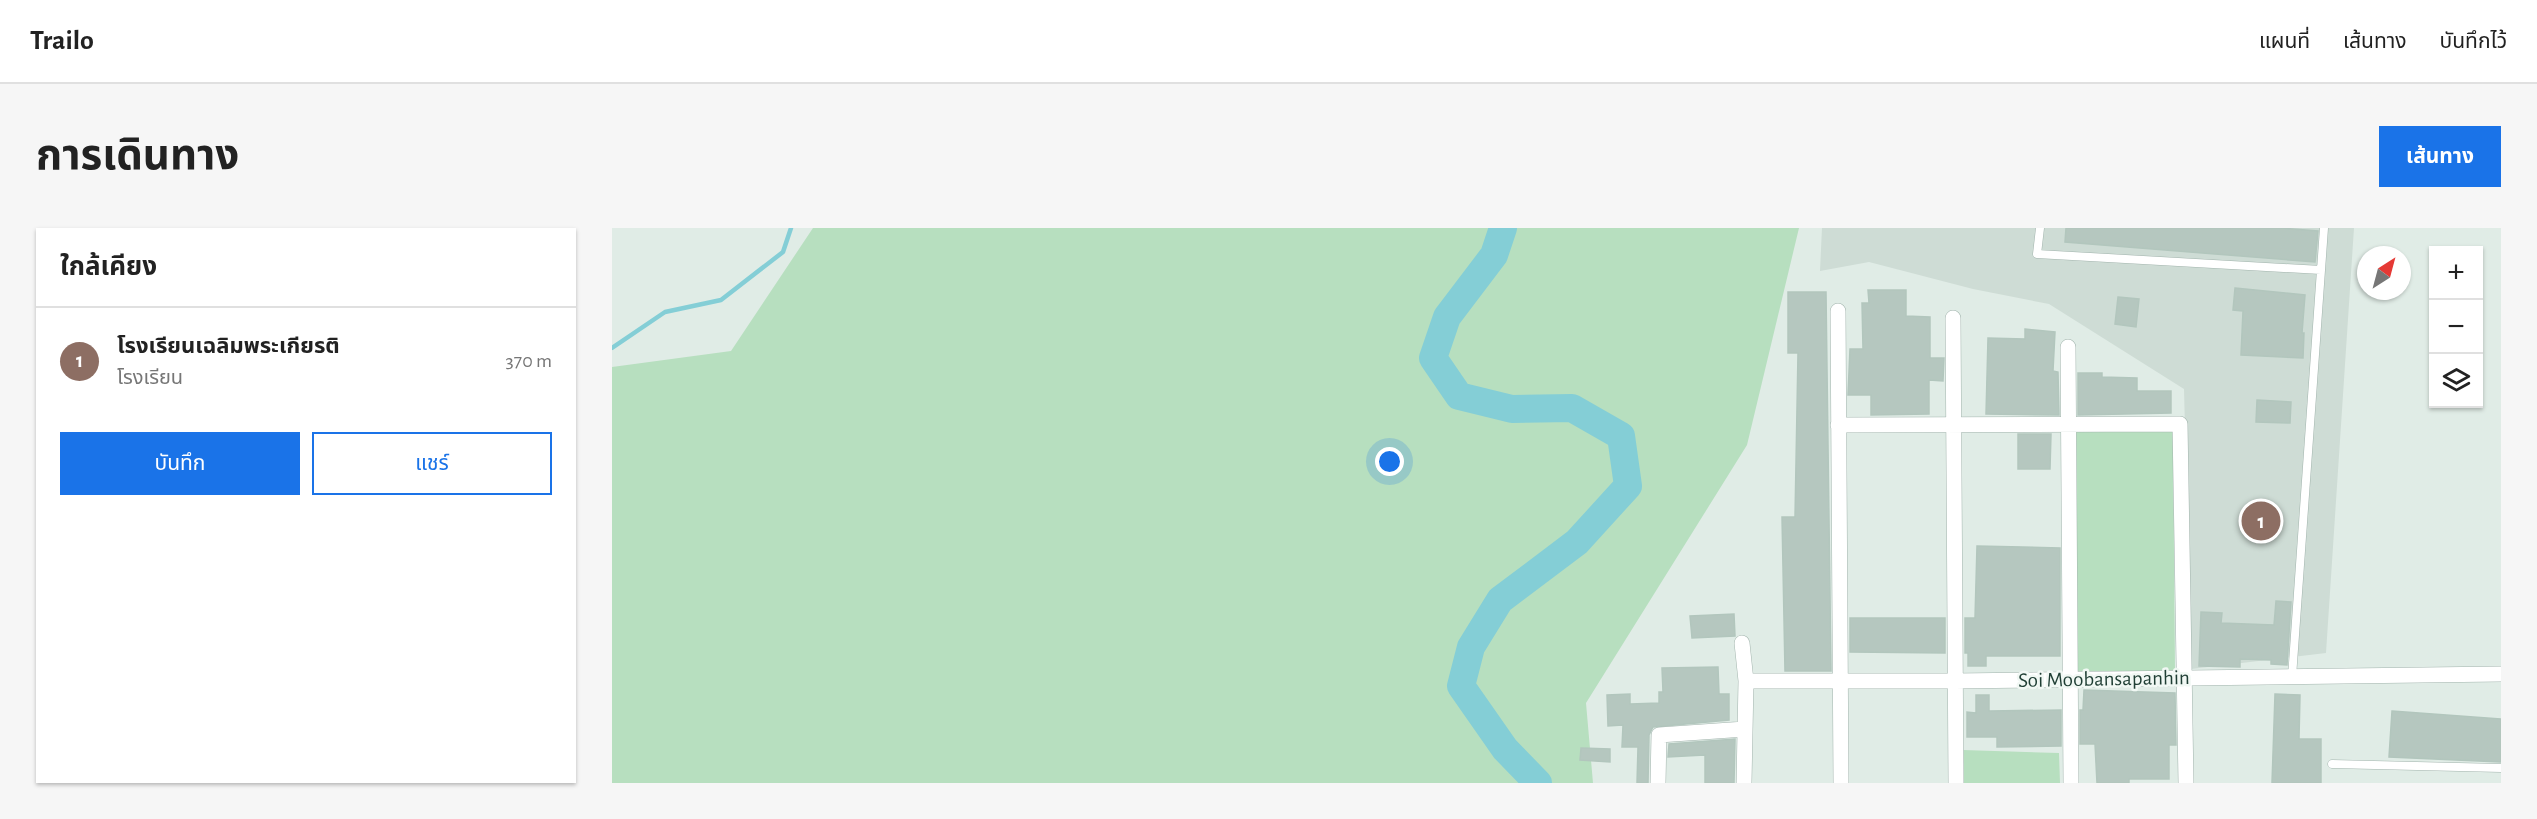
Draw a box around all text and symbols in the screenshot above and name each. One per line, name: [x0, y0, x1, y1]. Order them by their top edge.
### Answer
text: Trailo: [30, 27, 94, 55]
text: แผนที่: [2259, 31, 2310, 52]
text: เส้นทาง: [2343, 31, 2407, 52]
text: บันทึกไว้: [2440, 31, 2507, 52]
button: เส้นทาง: [2379, 126, 2501, 187]
text: การเดินทาง: [36, 135, 239, 177]
north arrow: [2357, 246, 2411, 300]
map controls: [2429, 246, 2483, 408]
button: +: [2429, 246, 2483, 300]
text: ใกล้เคียง: [60, 254, 157, 280]
button: −: [2429, 300, 2483, 354]
text: โรงเรียนเฉลิมพระเกียรติ: [117, 335, 340, 357]
text: 1: [76, 351, 83, 371]
text: 370 m: [506, 351, 552, 371]
button: layers: [2429, 354, 2483, 408]
text: โรงเรียน: [117, 368, 183, 388]
button: บันทึก: [60, 432, 300, 495]
button: แชร์: [312, 432, 552, 495]
your location: [1375, 447, 1404, 476]
pin: 1: [2242, 498, 2280, 544]
street label: Soi Moobansapanhin: [2018, 667, 2190, 691]

